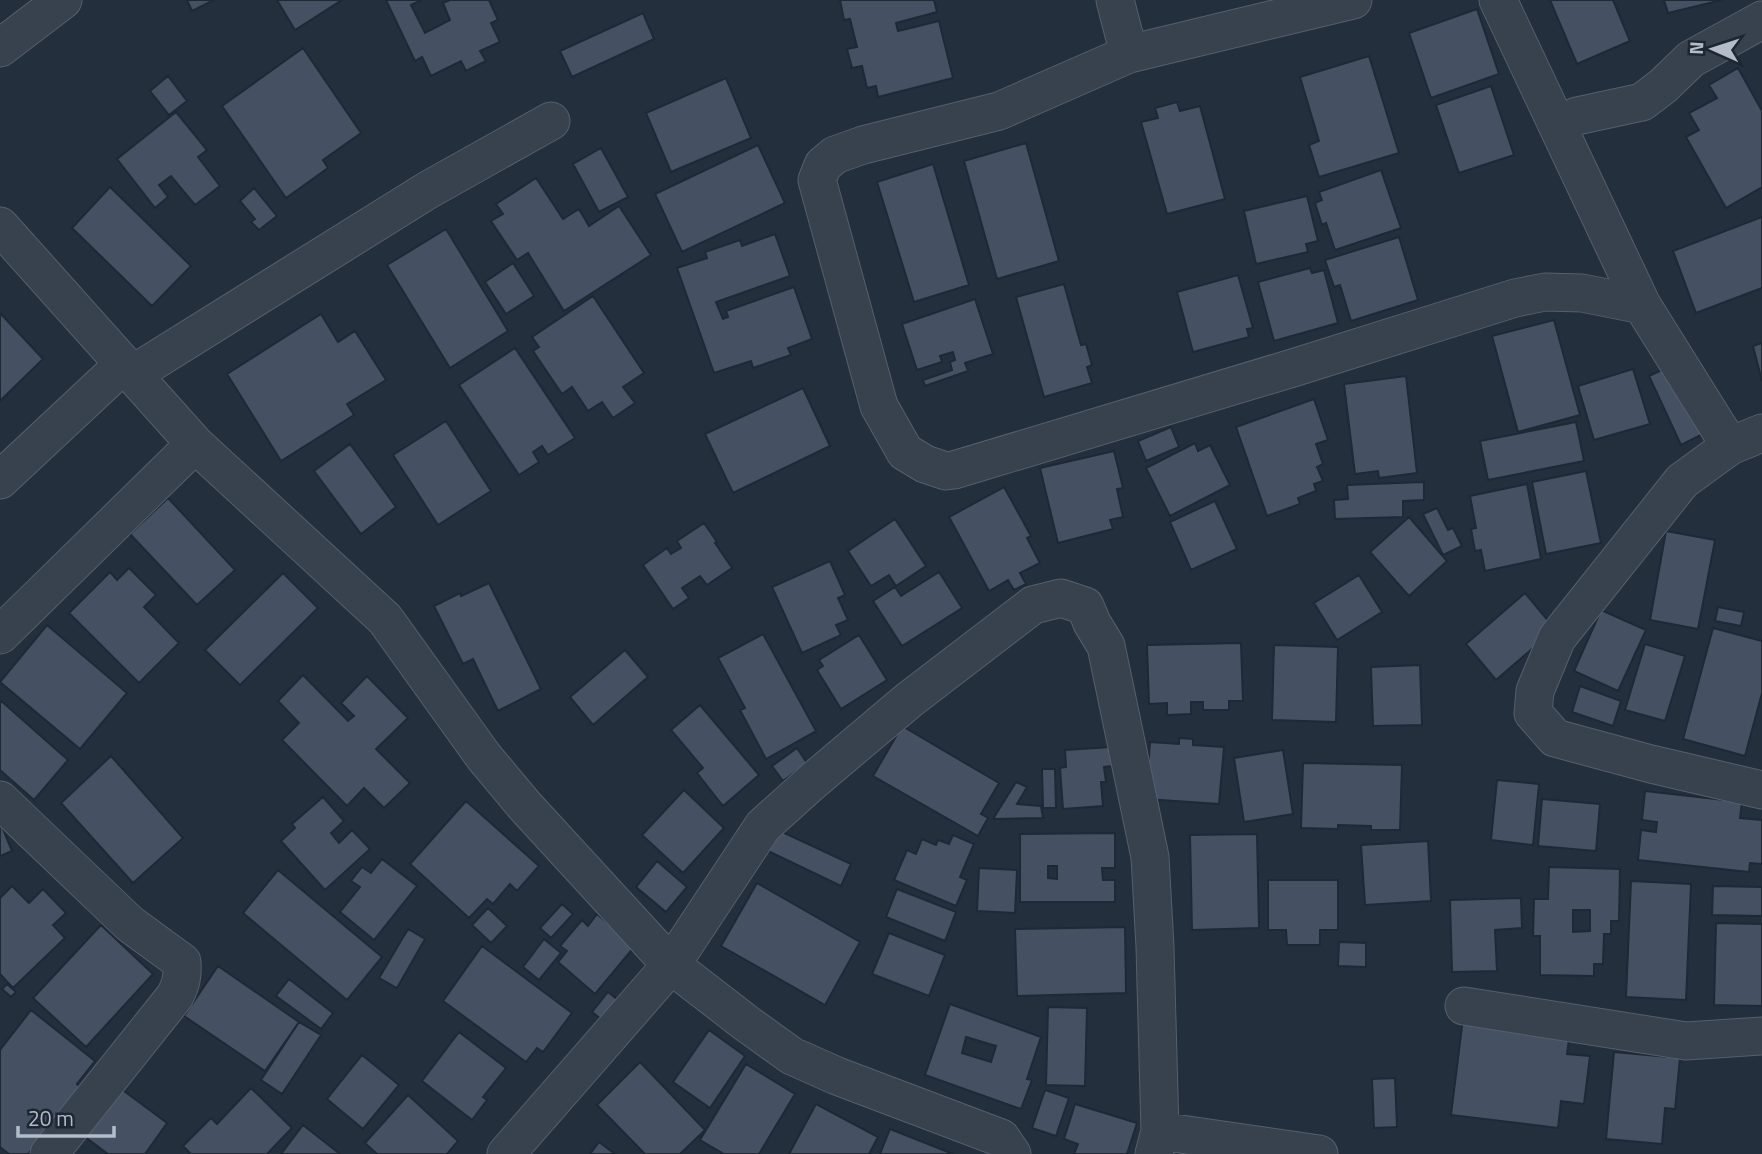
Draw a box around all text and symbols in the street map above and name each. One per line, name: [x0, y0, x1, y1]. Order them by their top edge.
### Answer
north arrow: [1678, 14, 1748, 84]
text: N: [1681, 41, 1710, 55]
scale bar: [18, 1094, 114, 1138]
text: 20 m: [28, 1102, 74, 1134]

